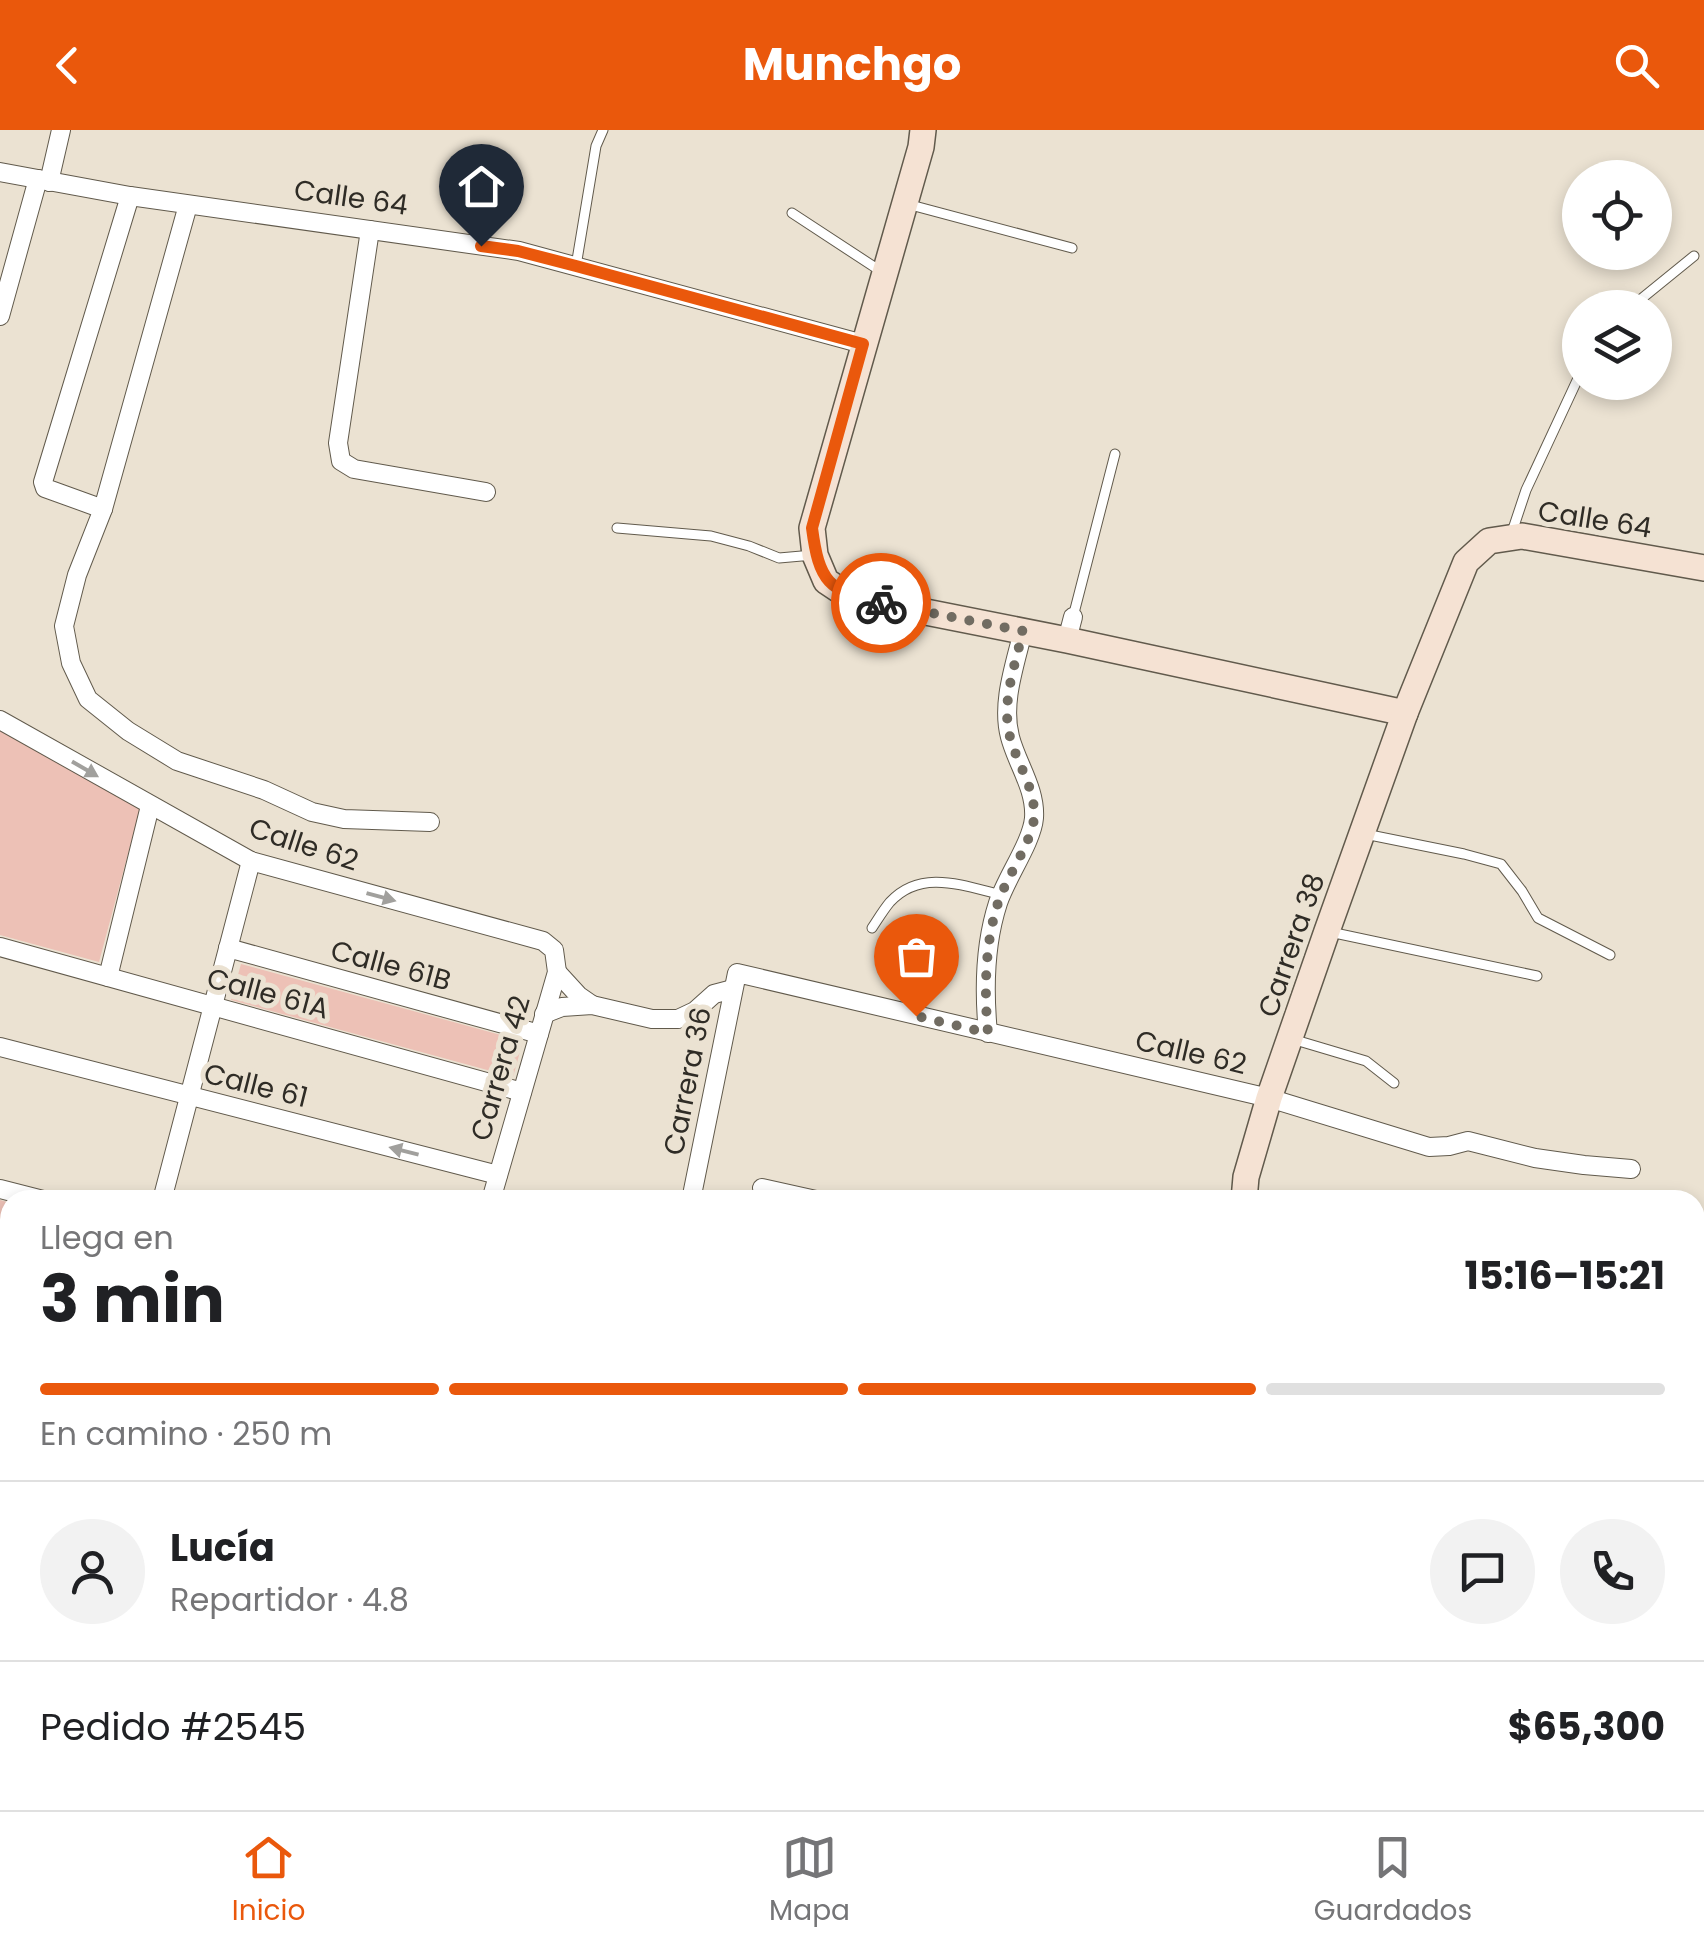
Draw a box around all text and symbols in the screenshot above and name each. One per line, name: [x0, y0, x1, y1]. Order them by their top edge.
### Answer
text: Munchgo: [743, 33, 961, 96]
icon: back: [40, 38, 95, 93]
icon: search: [1609, 38, 1664, 93]
pin: [439, 144, 524, 247]
icon: home: [454, 159, 509, 214]
map controls: [1562, 160, 1672, 400]
button: locate: [1562, 160, 1672, 270]
street label: Calle 64: [291, 170, 410, 225]
button: layers: [1562, 290, 1672, 400]
street label: Calle 64: [1535, 491, 1655, 548]
courier: [831, 553, 931, 653]
icon: bike: [854, 576, 909, 631]
one-way arrow: [70, 760, 99, 777]
street label: Calle 62: [244, 808, 364, 880]
street label: Carrera 38: [1249, 868, 1334, 1022]
one-way arrow: [366, 889, 397, 905]
pin: [874, 914, 959, 1017]
icon: bag: [889, 929, 944, 984]
street label: Calle 61B: [326, 931, 455, 1000]
street label: Calle 61A: [203, 958, 333, 1028]
street label: Carrera 42: [461, 991, 540, 1145]
street label: Carrera 36: [654, 1004, 721, 1158]
street label: Calle 62: [1131, 1021, 1250, 1084]
street label: Calle 61: [200, 1054, 312, 1117]
one-way arrow: [388, 1143, 419, 1158]
text: Llega en: [40, 1215, 174, 1260]
text: 15:16–15:21: [1465, 1249, 1665, 1302]
text: 3 min: [40, 1254, 225, 1345]
text: En camino · 250 m: [40, 1411, 332, 1456]
button: person: [40, 1519, 145, 1624]
button: chat: [1430, 1519, 1535, 1624]
button: phone: [1560, 1519, 1665, 1624]
text: Lucía: [170, 1521, 275, 1574]
text: Repartidor · 4.8: [170, 1577, 409, 1622]
text: Pedido #2545: [40, 1700, 306, 1753]
text: $65,300: [1508, 1700, 1665, 1753]
tab: Inicio: [232, 1830, 305, 1932]
tab: Mapa: [769, 1830, 850, 1932]
tab: Guardados: [1314, 1830, 1472, 1932]

